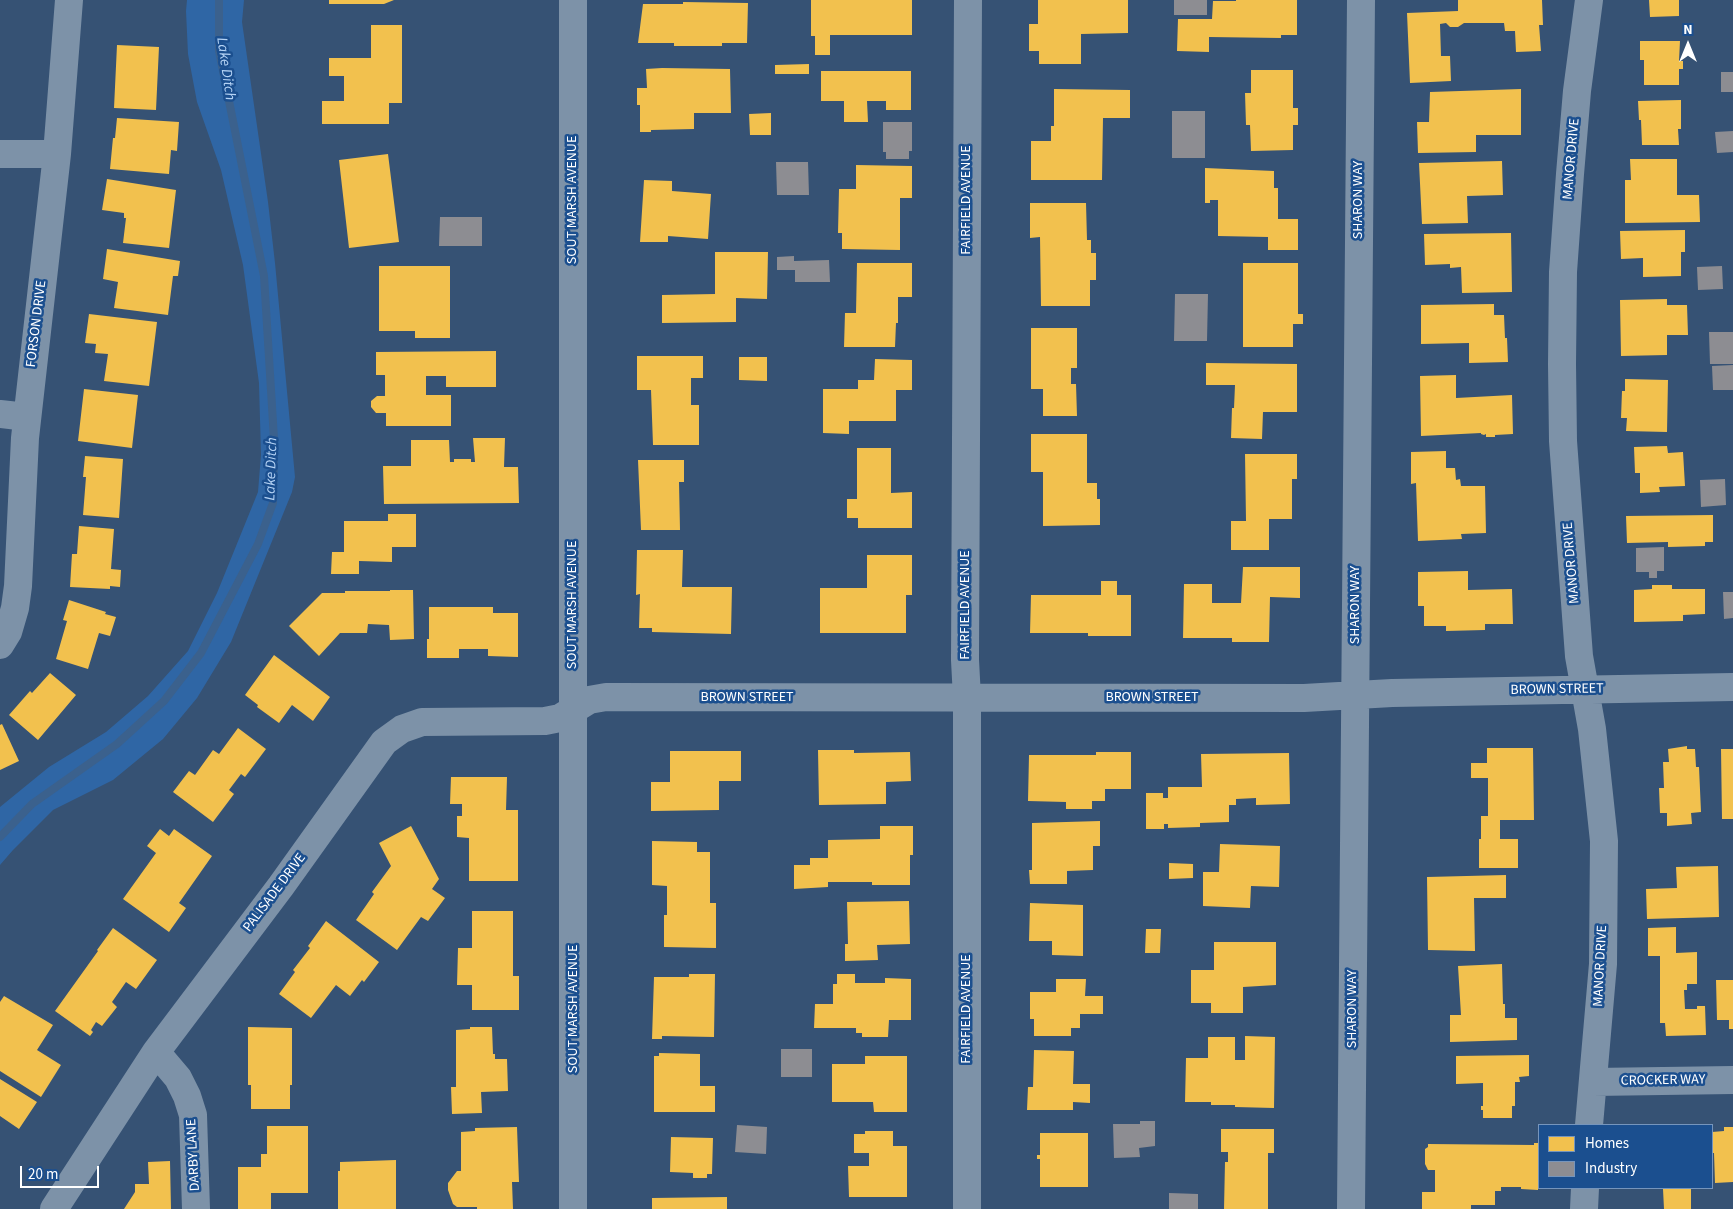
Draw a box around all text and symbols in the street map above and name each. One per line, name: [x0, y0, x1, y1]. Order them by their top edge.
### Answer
north arrow: [1663, 20, 1713, 70]
text: N: [1683, 20, 1693, 40]
water label: Lake Ditch: [212, 36, 238, 102]
street label: MANOR DRIVE: [1560, 118, 1584, 200]
street label: SOUT MARSH AVENUE: [565, 136, 581, 264]
street label: FAIRFIELD AVENUE: [959, 145, 975, 255]
street label: SHARON WAY: [1351, 161, 1367, 239]
street label: FORSON DRIVE: [23, 280, 51, 368]
water label: Lake Ditch: [262, 437, 282, 501]
street label: MANOR DRIVE: [1560, 522, 1584, 604]
street label: SOUT MARSH AVENUE: [565, 541, 581, 669]
street label: FAIRFIELD AVENUE: [958, 550, 974, 660]
street label: SHARON WAY: [1348, 566, 1364, 644]
street label: BROWN STREET: [1510, 681, 1604, 699]
street label: BROWN STREET: [700, 690, 794, 706]
street label: BROWN STREET: [1105, 690, 1199, 706]
street label: PALISADE DRIVE: [240, 850, 310, 936]
street label: MANOR DRIVE: [1590, 925, 1612, 1007]
street label: SOUT MARSH AVENUE: [566, 945, 582, 1073]
street label: FAIRFIELD AVENUE: [959, 954, 975, 1064]
street label: SHARON WAY: [1345, 970, 1361, 1048]
street label: CROCKER WAY: [1621, 1072, 1705, 1090]
street label: DARBY LANE: [184, 1118, 204, 1192]
legend: [1538, 1124, 1713, 1189]
text: Homes: [1585, 1133, 1629, 1154]
scale bar: [22, 1156, 101, 1188]
text: Industry: [1585, 1158, 1637, 1179]
text: 20 m: [28, 1164, 58, 1185]

